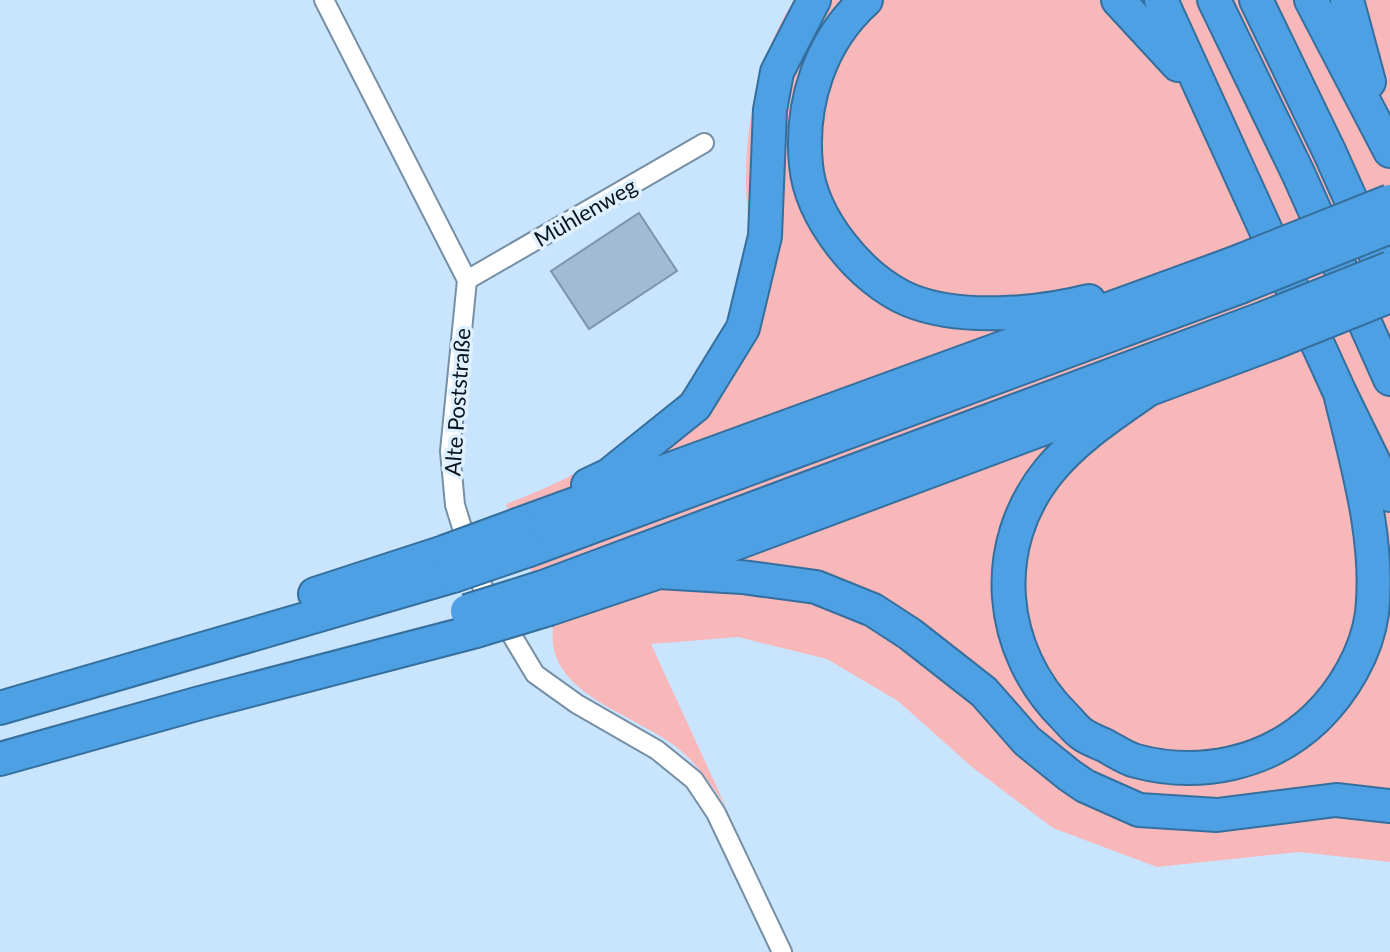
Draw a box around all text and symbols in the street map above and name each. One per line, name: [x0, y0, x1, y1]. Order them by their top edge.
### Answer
street label: Mühlenweg: [529, 172, 641, 252]
street label: Alte Poststraße: [438, 327, 476, 477]

